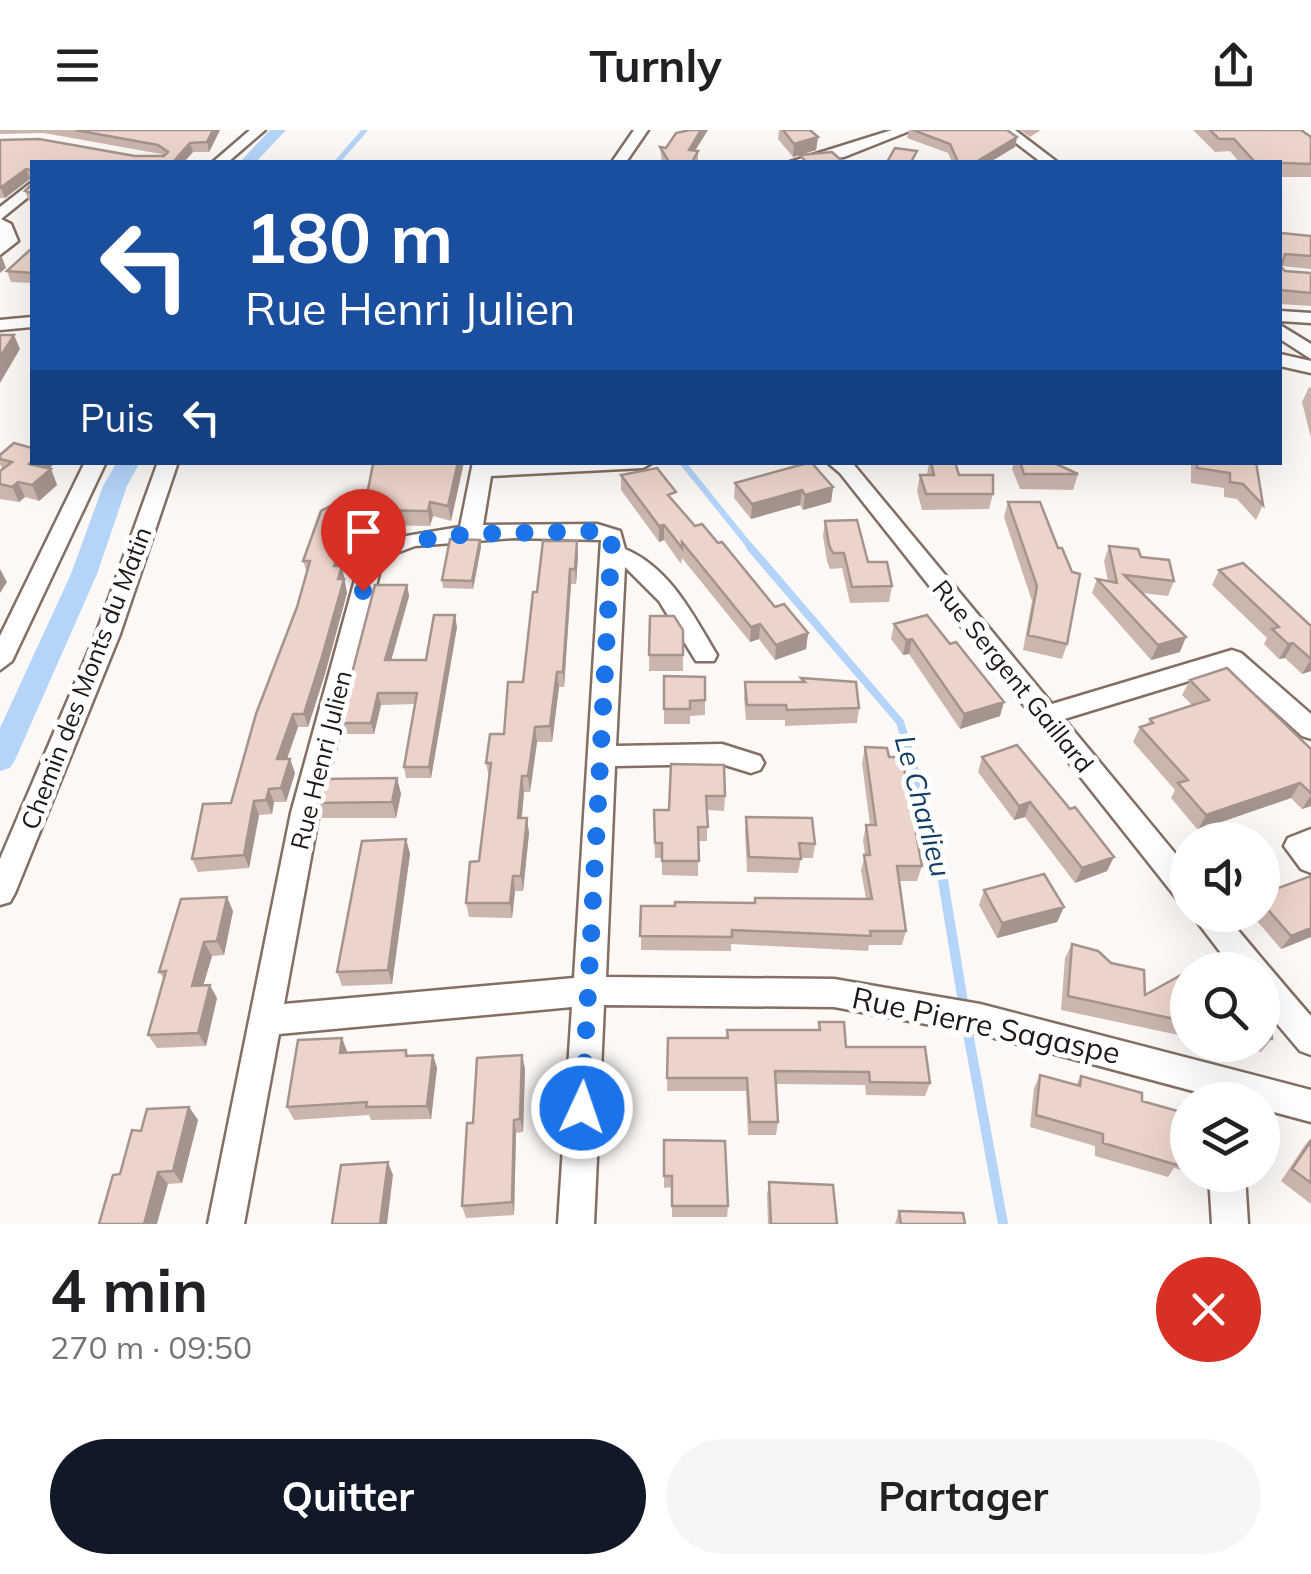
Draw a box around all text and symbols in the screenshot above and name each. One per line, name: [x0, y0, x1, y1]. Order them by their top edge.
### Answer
text: Turnly: [589, 37, 722, 93]
icon: menu: [50, 38, 105, 93]
icon: share: [1206, 38, 1261, 93]
text: 180 m: [245, 193, 453, 281]
icon: left: [80, 200, 210, 330]
text: Rue Henri Julien: [245, 280, 575, 336]
icon: left: [174, 390, 229, 445]
text: Puis: [80, 394, 154, 442]
pin: [321, 489, 406, 592]
icon: arrive: [336, 504, 391, 559]
street label: Chemin des Monts du Matin: [13, 522, 158, 834]
street label: Rue Sergent Gaillard: [926, 573, 1101, 778]
street label: Rue Henri Julien: [283, 667, 358, 853]
water label: Le Charlieu: [888, 731, 959, 880]
map controls: [1170, 822, 1280, 1192]
button: sound: [1170, 822, 1280, 932]
button: search: [1170, 952, 1280, 1062]
street label: Rue Pierre Sagaspe: [849, 978, 1124, 1072]
position arrow: [530, 1056, 634, 1160]
button: layers: [1170, 1082, 1280, 1192]
text: 4 min: [50, 1252, 208, 1327]
button: close: [1156, 1257, 1261, 1362]
text: 270 m · 09:50: [50, 1327, 252, 1367]
button: Quitter: [50, 1439, 646, 1554]
button: Partager: [666, 1439, 1261, 1554]

